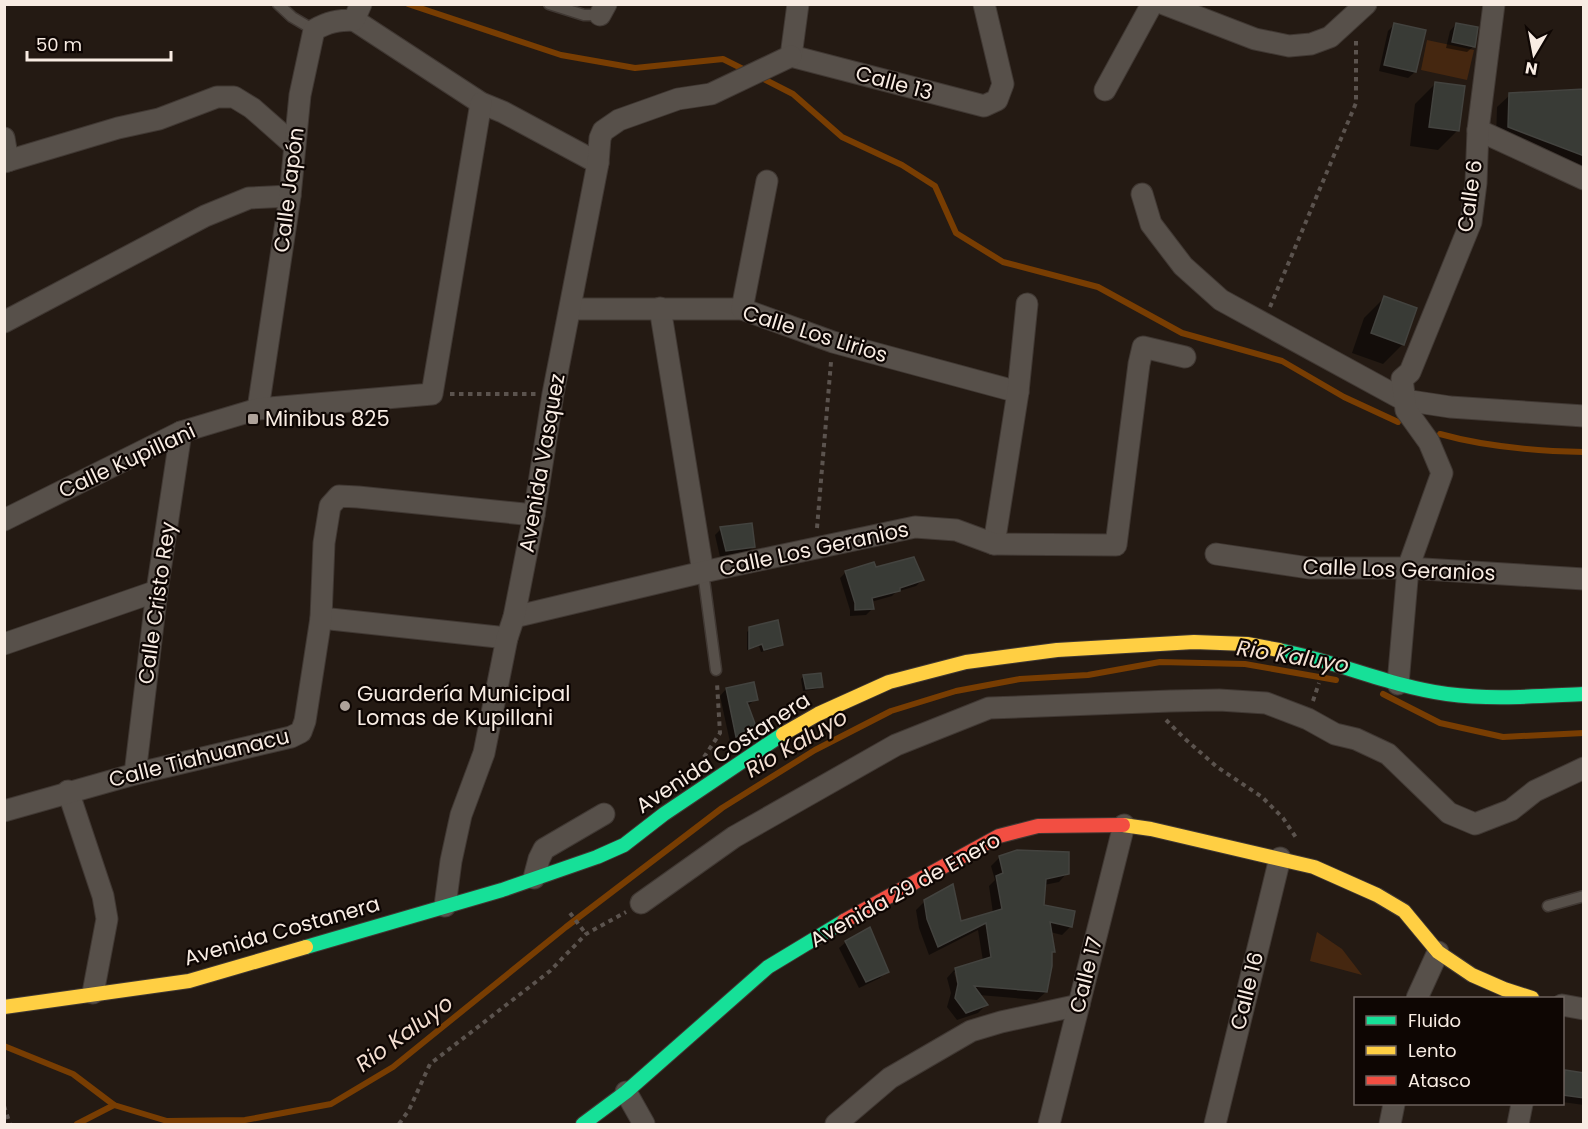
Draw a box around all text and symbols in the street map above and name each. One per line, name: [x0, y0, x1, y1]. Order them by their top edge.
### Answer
scale bar: [27, 24, 171, 62]
north arrow: [1504, 24, 1564, 84]
text: 50 m: [36, 32, 82, 57]
text: N: [1524, 56, 1539, 81]
street label: Calle 13: [852, 58, 936, 107]
street label: Calle Japón: [266, 126, 311, 254]
street label: Calle 6: [1450, 158, 1489, 234]
street label: Calle Los Lirios: [739, 298, 891, 369]
street label: Avenida Vasquez: [512, 371, 572, 555]
place label: Minibus 825: [265, 404, 390, 433]
marker: Minibus 825: [246, 412, 260, 426]
street label: Calle Kupillani: [54, 416, 200, 505]
street label: Calle Los Geranios: [717, 514, 911, 583]
street label: Calle Cristo Rey: [131, 520, 182, 686]
street label: Calle Los Geranios: [1302, 552, 1496, 587]
water label: Rio Kaluyo: [1234, 632, 1351, 681]
place label: Guardería Municipal Lomas de Kupillani: [357, 679, 570, 732]
street label: Avenida Costanera: [630, 685, 816, 820]
marker: Guardería Municipal Lomas de Kupillani: [338, 699, 352, 713]
water label: Rio Kaluyo: [739, 702, 853, 785]
street label: Calle Tiahuanacu: [106, 721, 292, 794]
street label: Avenida 29 de Enero: [804, 825, 1005, 954]
street label: Avenida Costanera: [181, 889, 383, 972]
street label: Calle 17: [1062, 934, 1109, 1016]
street label: Calle 16: [1223, 949, 1270, 1033]
water label: Rio Kaluyo: [349, 988, 459, 1079]
legend: [1354, 997, 1564, 1105]
text: Fluido: [1408, 1008, 1461, 1033]
text: Lento: [1408, 1038, 1457, 1063]
text: Atasco: [1408, 1068, 1471, 1093]

